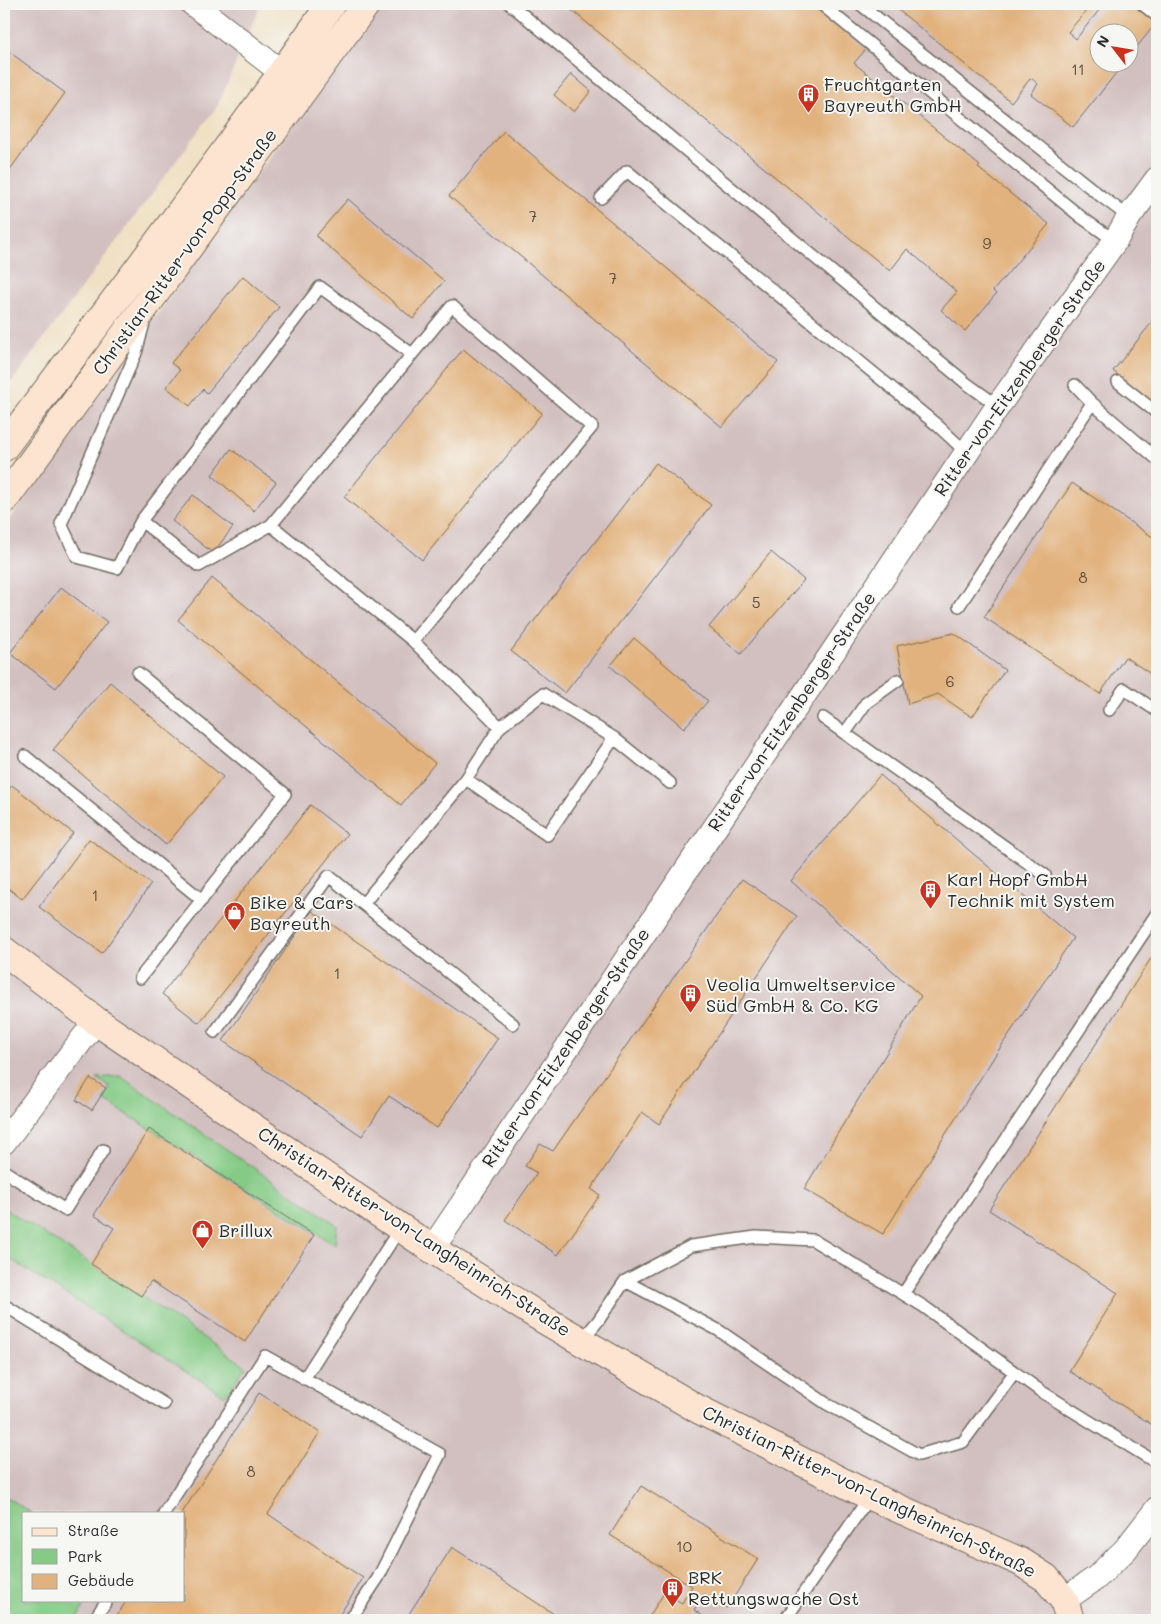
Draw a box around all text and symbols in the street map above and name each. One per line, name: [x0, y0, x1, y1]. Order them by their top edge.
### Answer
north arrow: [1088, 22, 1138, 72]
text: N: [1092, 32, 1113, 51]
house number: 11: [1071, 59, 1085, 79]
place label: Fruchtgarten Bayreuth GmbH: [824, 72, 962, 117]
building icon: Fruchtgarten Bayreuth GmbH: [796, 83, 820, 114]
street label: Christian-Ritter-von-Popp-Straße: [87, 123, 282, 380]
house number: 7: [529, 206, 537, 226]
house number: 9: [983, 233, 992, 253]
street label: Ritter-von-Eitzenberger-Straße: [928, 254, 1110, 501]
house number: 7: [609, 268, 617, 288]
house number: 8: [1078, 567, 1088, 587]
street label: Ritter-von-Eitzenberger-Straße: [702, 587, 881, 836]
house number: 5: [752, 592, 760, 612]
house number: 6: [945, 671, 955, 691]
place label: Karl Hopf GmbH Technik mit System: [947, 867, 1115, 912]
building icon: Karl Hopf GmbH Technik mit System: [919, 878, 943, 909]
house number: 1: [92, 885, 98, 905]
place label: Bike & Cars Bayreuth: [250, 890, 354, 935]
shop icon: Bike & Cars Bayreuth: [222, 901, 246, 932]
street label: Ritter-von-Eitzenberger-Straße: [476, 923, 655, 1172]
house number: 1: [334, 963, 340, 983]
place label: Veolia Umweltservice Süd GmbH & Co. KG: [706, 972, 896, 1017]
building icon: Veolia Umweltservice Süd GmbH & Co. KG: [678, 983, 702, 1014]
street label: Christian-Ritter-von-Langheinrich-Straße: [253, 1121, 576, 1342]
place label: Brillux: [219, 1218, 273, 1242]
shop icon: Brillux: [191, 1219, 215, 1250]
street label: Christian-Ritter-von-Langheinrich-Straße: [699, 1400, 1040, 1583]
house number: 8: [246, 1461, 256, 1481]
legend: [22, 1512, 185, 1602]
text: Straße: [68, 1520, 119, 1540]
house number: 10: [676, 1536, 692, 1556]
text: Park: [68, 1546, 102, 1566]
place label: BRK Rettungswache Ost: [688, 1565, 859, 1610]
text: Gebäude: [68, 1570, 134, 1590]
building icon: BRK Rettungswache Ost: [660, 1576, 684, 1607]

